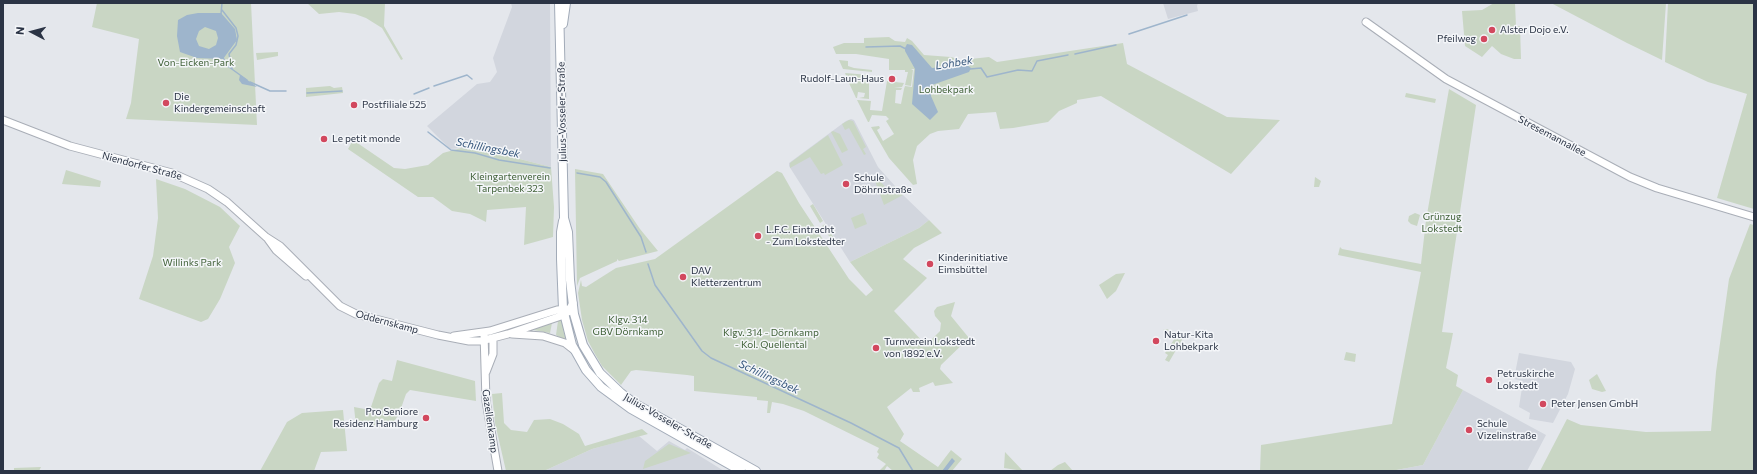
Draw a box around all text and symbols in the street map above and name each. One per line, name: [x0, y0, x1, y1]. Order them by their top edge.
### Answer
north arrow: [12, 12, 52, 52]
place label: Alster Dojo e.V.: [1500, 24, 1569, 36]
marker: Alster Dojo e.V.: [1487, 25, 1497, 35]
text: N: [13, 26, 26, 35]
place label: Pfeilweg: [1437, 33, 1476, 45]
marker: Pfeilweg: [1479, 34, 1489, 44]
water label: Lohbek: [934, 54, 974, 72]
park label: Von-Eicken-Park: [158, 57, 234, 69]
street label: Julius-Vosseler-Straße: [555, 62, 569, 162]
place label: Rudolf-Laun-Haus: [800, 73, 884, 85]
marker: Rudolf-Laun-Haus: [887, 74, 897, 84]
park label: Lohbekpark: [919, 84, 973, 96]
place label: Die Kindergemeinschaft: [174, 91, 265, 114]
marker: Die Kindergemeinschaft: [161, 98, 171, 108]
place label: Postfiliale 525: [362, 99, 426, 111]
marker: Postfiliale 525: [349, 100, 359, 110]
street label: Stresemannallee: [1516, 113, 1588, 159]
place label: Le petit monde: [332, 133, 400, 145]
marker: Le petit monde: [319, 134, 329, 144]
water label: Schillingsbek: [455, 135, 521, 161]
street label: Niendorfer Straße: [101, 150, 183, 182]
park label: Kleingartenverein Tarpenbek 323: [470, 171, 550, 194]
place label: Schule Döhrnstraße: [854, 172, 912, 196]
marker: Schule Döhrnstraße: [841, 179, 851, 189]
park label: Grünzug Lokstedt: [1422, 211, 1462, 234]
place label: L.F.C. Eintracht - Zum Lokstedter: [766, 224, 845, 248]
marker: L.F.C. Eintracht - Zum Lokstedter: [753, 231, 763, 241]
place label: Kinderinitiative Eimsbüttel: [938, 252, 1008, 276]
park label: Willinks Park: [163, 257, 221, 269]
marker: Kinderinitiative Eimsbüttel: [925, 259, 935, 269]
place label: DAV Kletterzentrum: [691, 265, 761, 288]
marker: DAV Kletterzentrum: [678, 272, 688, 282]
street label: Oddernskamp: [354, 308, 420, 336]
park label: Klgv. 314 GBV Dörnkamp: [593, 314, 663, 338]
park label: Klgv. 314 - Dörnkamp - Kol. Quellental: [723, 327, 819, 350]
place label: Natur-Kita Lohbekpark: [1164, 329, 1219, 352]
place label: Turnverein Lokstedt von 1892 e.V.: [884, 336, 975, 360]
marker: Natur-Kita Lohbekpark: [1151, 336, 1161, 346]
marker: Turnverein Lokstedt von 1892 e.V.: [871, 343, 881, 353]
water label: Schillingsbek: [737, 357, 801, 397]
place label: Petruskirche Lokstedt: [1497, 368, 1554, 392]
marker: Petruskirche Lokstedt: [1484, 375, 1494, 385]
street label: Gazellenkamp: [480, 388, 500, 454]
street label: Julius-Vosseler-Straße: [622, 391, 714, 451]
place label: Peter Jensen GmbH: [1551, 398, 1638, 410]
marker: Peter Jensen GmbH: [1538, 399, 1548, 409]
place label: Pro Seniore Residenz Hamburg: [333, 406, 418, 430]
marker: Pro Seniore Residenz Hamburg: [421, 413, 431, 423]
place label: Schule Vizelinstraße: [1477, 418, 1537, 442]
marker: Schule Vizelinstraße: [1464, 425, 1474, 435]

